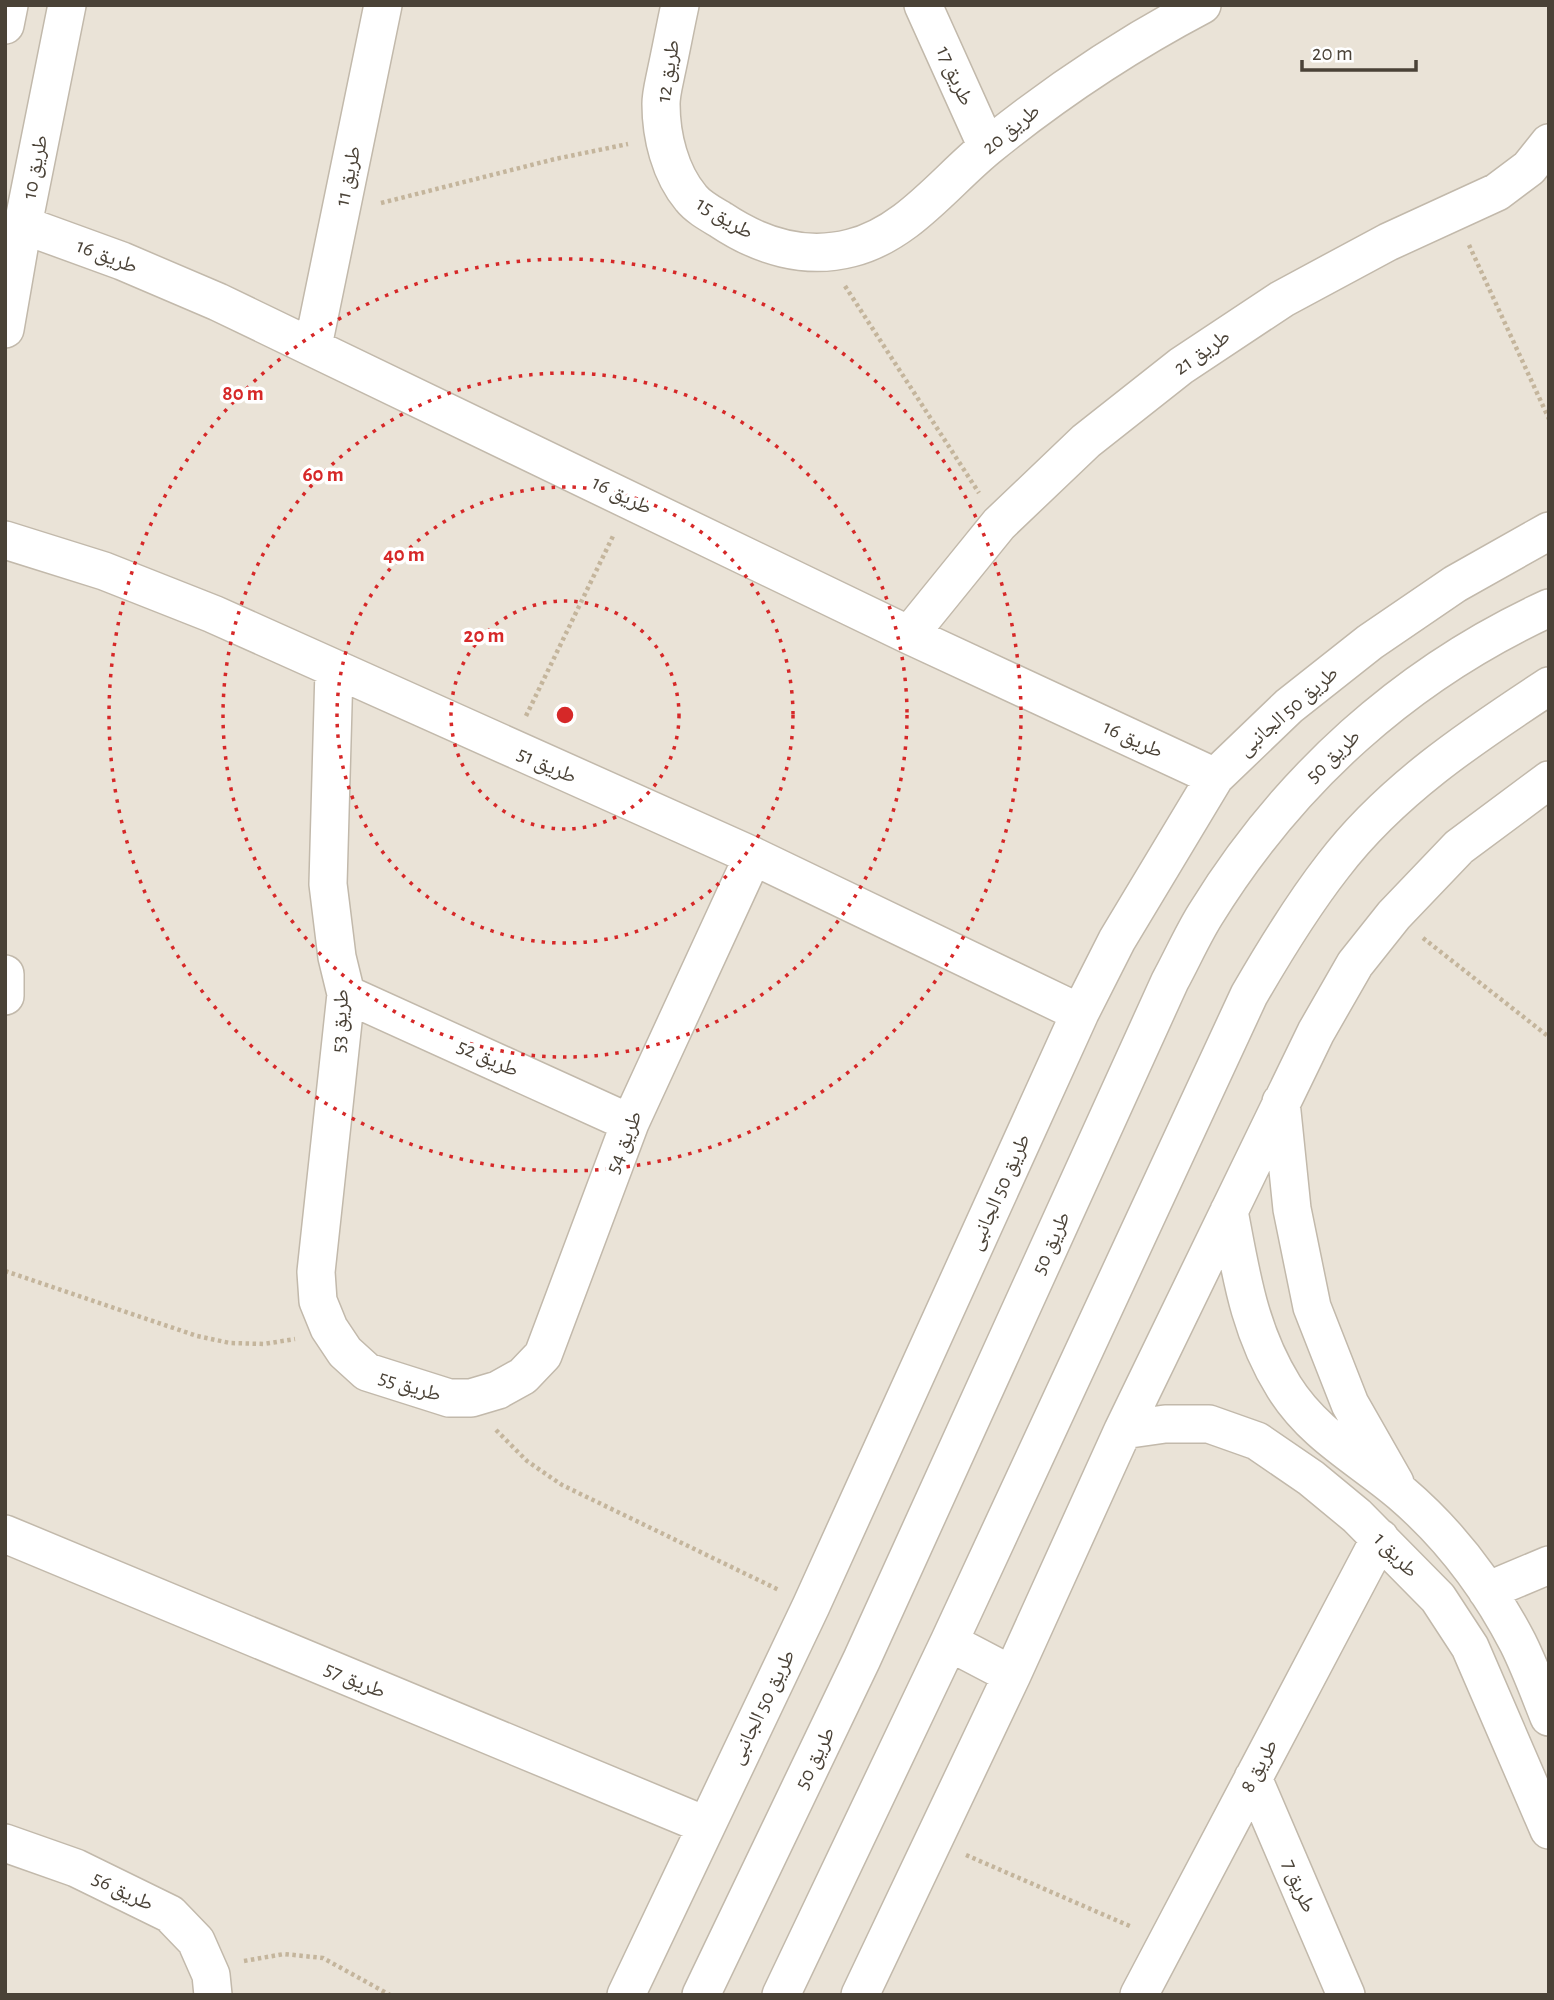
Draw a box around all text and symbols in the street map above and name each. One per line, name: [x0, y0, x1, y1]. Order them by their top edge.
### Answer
scale bar: [1302, 28, 1416, 72]
street label: طريق 12: [653, 38, 685, 104]
street label: طريق 17: [931, 43, 977, 110]
text: 20 m: [1312, 43, 1353, 64]
street label: طريق 20: [978, 100, 1045, 160]
street label: طريق 10: [19, 133, 53, 201]
street label: طريق 11: [331, 144, 367, 208]
street label: طريق 15: [692, 193, 757, 245]
street label: طريق 16: [73, 235, 140, 279]
street label: طريق 21: [1170, 325, 1235, 380]
text: 80 m: [222, 383, 264, 404]
text: 60 m: [302, 464, 344, 485]
street label: طريق 16: [588, 472, 655, 520]
text: 40 m: [383, 544, 425, 565]
text: 20 m: [464, 625, 504, 646]
street label: طريق 50 الجانبى: [1233, 661, 1343, 761]
centre of rings: [553, 703, 577, 727]
street label: طريق 16: [1099, 716, 1166, 764]
street label: طريق 50: [1300, 724, 1366, 788]
street label: طريق 51: [513, 743, 580, 789]
street label: طريق 53: [328, 989, 354, 1054]
street label: طريق 52: [453, 1035, 522, 1083]
street label: طريق 54: [602, 1108, 648, 1177]
street label: طريق 50 الجانبى: [964, 1131, 1036, 1254]
street label: طريق 50: [1028, 1208, 1076, 1278]
street label: طريق 55: [376, 1367, 444, 1407]
street label: طريق 1: [1368, 1528, 1422, 1583]
street label: طريق 50 الجانبى: [725, 1646, 801, 1769]
street label: طريق 57: [321, 1658, 389, 1704]
street label: طريق 50: [791, 1724, 841, 1793]
street label: طريق 8: [1236, 1736, 1283, 1797]
street label: طريق 7: [1277, 1856, 1319, 1916]
street label: طريق 56: [88, 1867, 157, 1917]

